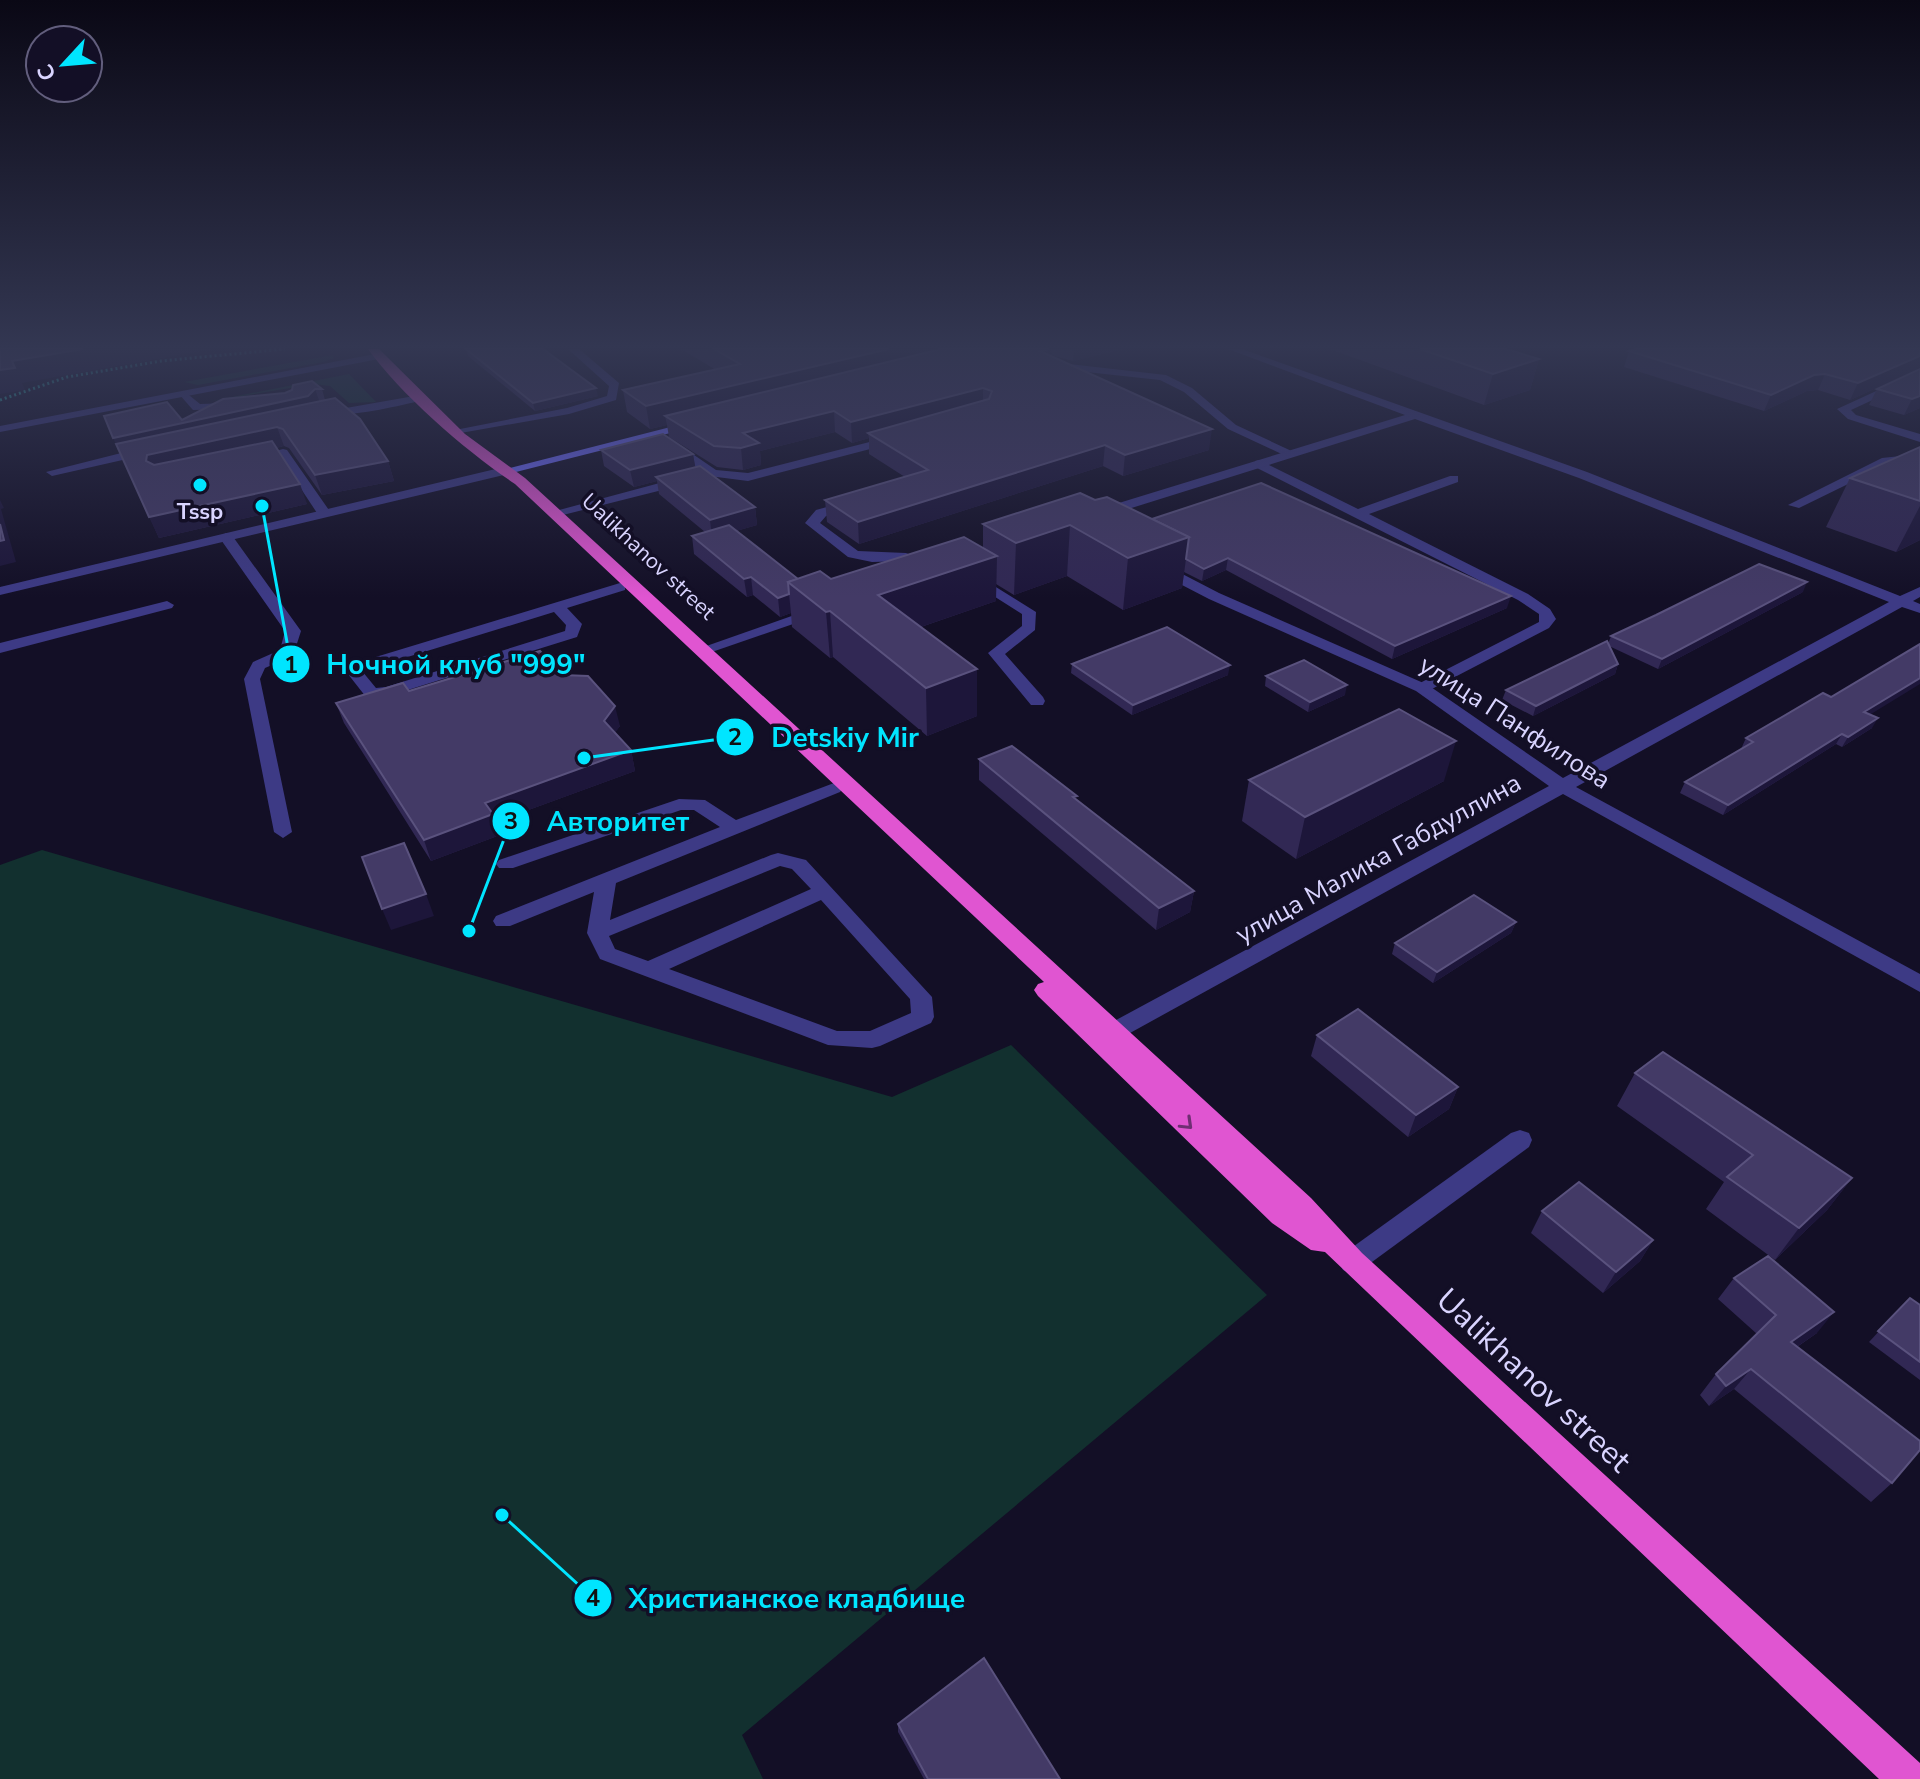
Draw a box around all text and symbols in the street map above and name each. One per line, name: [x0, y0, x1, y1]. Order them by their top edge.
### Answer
north arrow: [24, 24, 104, 104]
text: С: [30, 59, 64, 86]
marker: Tssp: [191, 476, 209, 494]
street label: Ualikhanov street: [575, 487, 722, 627]
place label: Tssp: [177, 497, 223, 527]
callout: Ночной клуб "999": [271, 638, 602, 690]
text: Ночной клуб "999": [326, 646, 586, 684]
street label: улица Панфилова: [1412, 647, 1617, 798]
text: 1: [284, 649, 298, 681]
callout: Detskiy Mir: [715, 711, 935, 763]
text: Detskiy Mir: [771, 719, 919, 757]
text: 2: [728, 721, 742, 753]
street label: улица Малика Габдуллина: [1229, 765, 1527, 952]
callout: Авторитет: [491, 795, 705, 847]
text: Авторитет: [547, 803, 690, 841]
text: 3: [504, 805, 518, 837]
one-way arrow: [1178, 1115, 1192, 1129]
street label: Ualikhanov street: [1427, 1279, 1641, 1482]
callout: Христианское кладбище: [573, 1572, 982, 1624]
text: Христианское кладбище: [628, 1580, 965, 1618]
text: 4: [586, 1582, 600, 1614]

